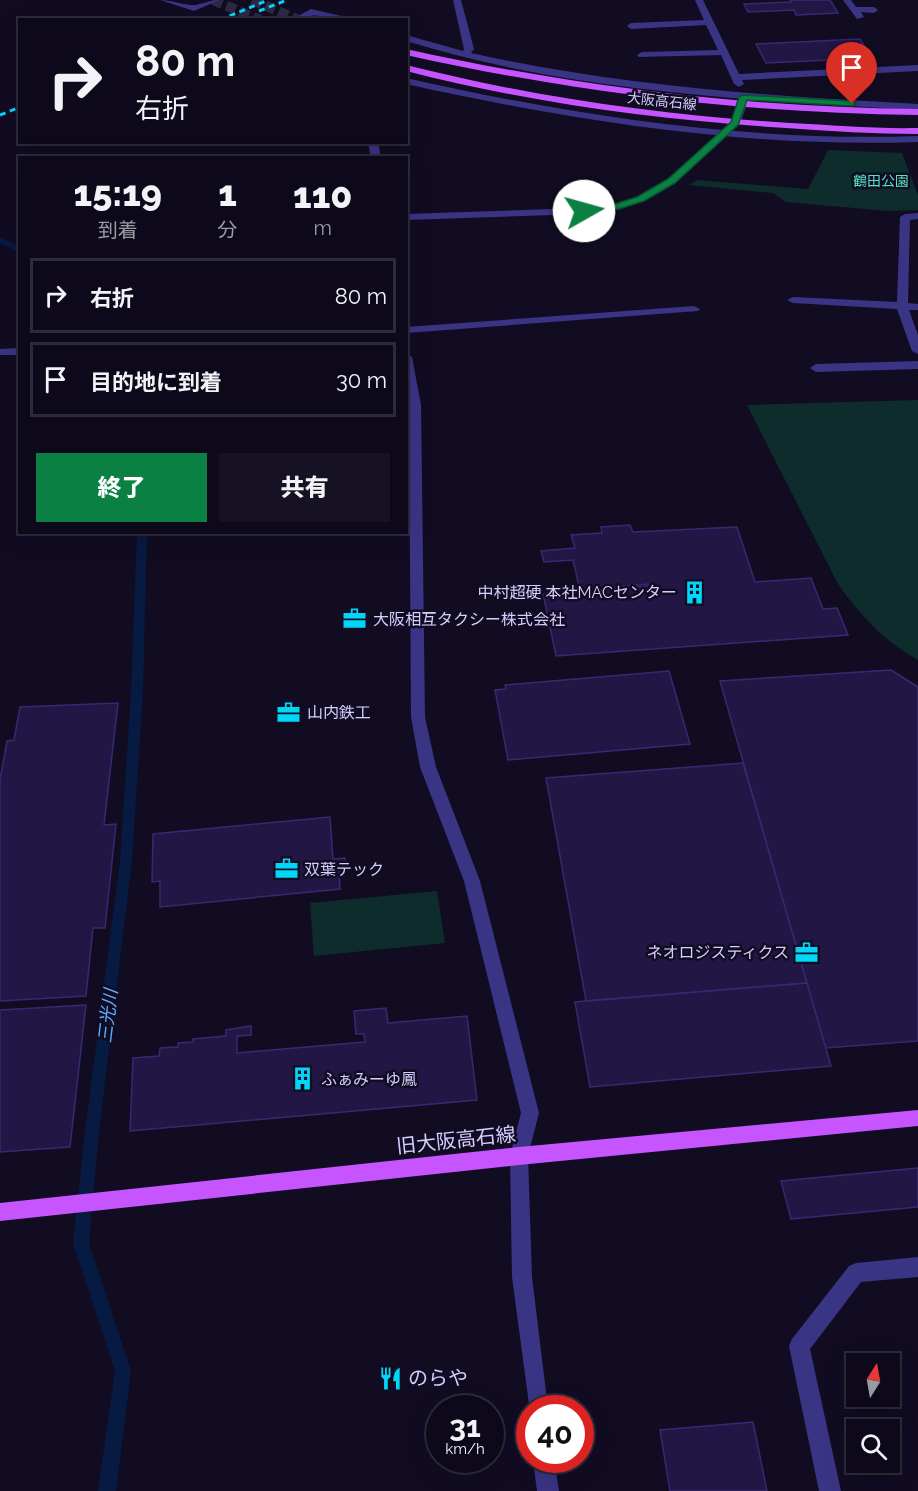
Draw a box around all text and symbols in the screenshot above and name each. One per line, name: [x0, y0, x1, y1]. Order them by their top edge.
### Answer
text: 80 m: [135, 37, 235, 86]
icon: right: [36, 42, 114, 120]
pin: [826, 42, 877, 104]
icon: arrive: [835, 51, 868, 84]
street label: 大阪高石線: [626, 89, 698, 113]
text: 右折: [135, 93, 189, 124]
text: 15:19: [74, 172, 162, 214]
text: 1: [218, 172, 237, 214]
park label: 鶴田公園: [853, 173, 909, 189]
text: 110: [293, 174, 352, 216]
position arrow: [552, 179, 616, 243]
text: m: [314, 216, 332, 240]
text: 到着: [98, 218, 138, 242]
text: 分: [218, 218, 238, 242]
icon: right: [39, 279, 72, 312]
text: 80 m: [335, 283, 387, 309]
text: 右折: [90, 285, 134, 311]
icon: arrive: [39, 363, 72, 396]
text: 30 m: [336, 367, 387, 393]
text: 目的地に到着: [90, 369, 222, 395]
button: 終了: [36, 453, 207, 522]
button: 共有: [219, 453, 390, 522]
building icon: 中村超硬 本社MACセンター: [682, 579, 708, 605]
place label: 中村超硬 本社MACセンター: [478, 583, 677, 602]
office icon: 大阪相互タクシー株式会社: [342, 606, 368, 632]
place label: 大阪相互タクシー株式会社: [373, 610, 565, 629]
office icon: 山内鉄工: [276, 699, 302, 725]
place label: 山内鉄工: [307, 703, 371, 722]
office icon: 双葉テック: [273, 856, 299, 882]
place label: 双葉テック: [304, 860, 384, 879]
office icon: ネオロジスティクス: [794, 939, 820, 965]
place label: ネオロジスティクス: [646, 943, 789, 962]
water label: 三光川: [94, 986, 121, 1044]
building icon: ふぁみーゆ鳳: [290, 1066, 316, 1092]
place label: ふぁみーゆ鳳: [321, 1070, 417, 1089]
street label: 旧大阪高石線: [395, 1122, 517, 1158]
north arrow: [846, 1353, 900, 1407]
map controls: [846, 1353, 900, 1473]
restaurant icon: のらや: [377, 1365, 403, 1391]
place label: のらや: [408, 1366, 468, 1390]
speed limit sign: 40: [516, 1395, 594, 1473]
text: 31: [449, 1409, 481, 1444]
button: search: [846, 1419, 900, 1473]
text: km/h: [445, 1440, 485, 1458]

